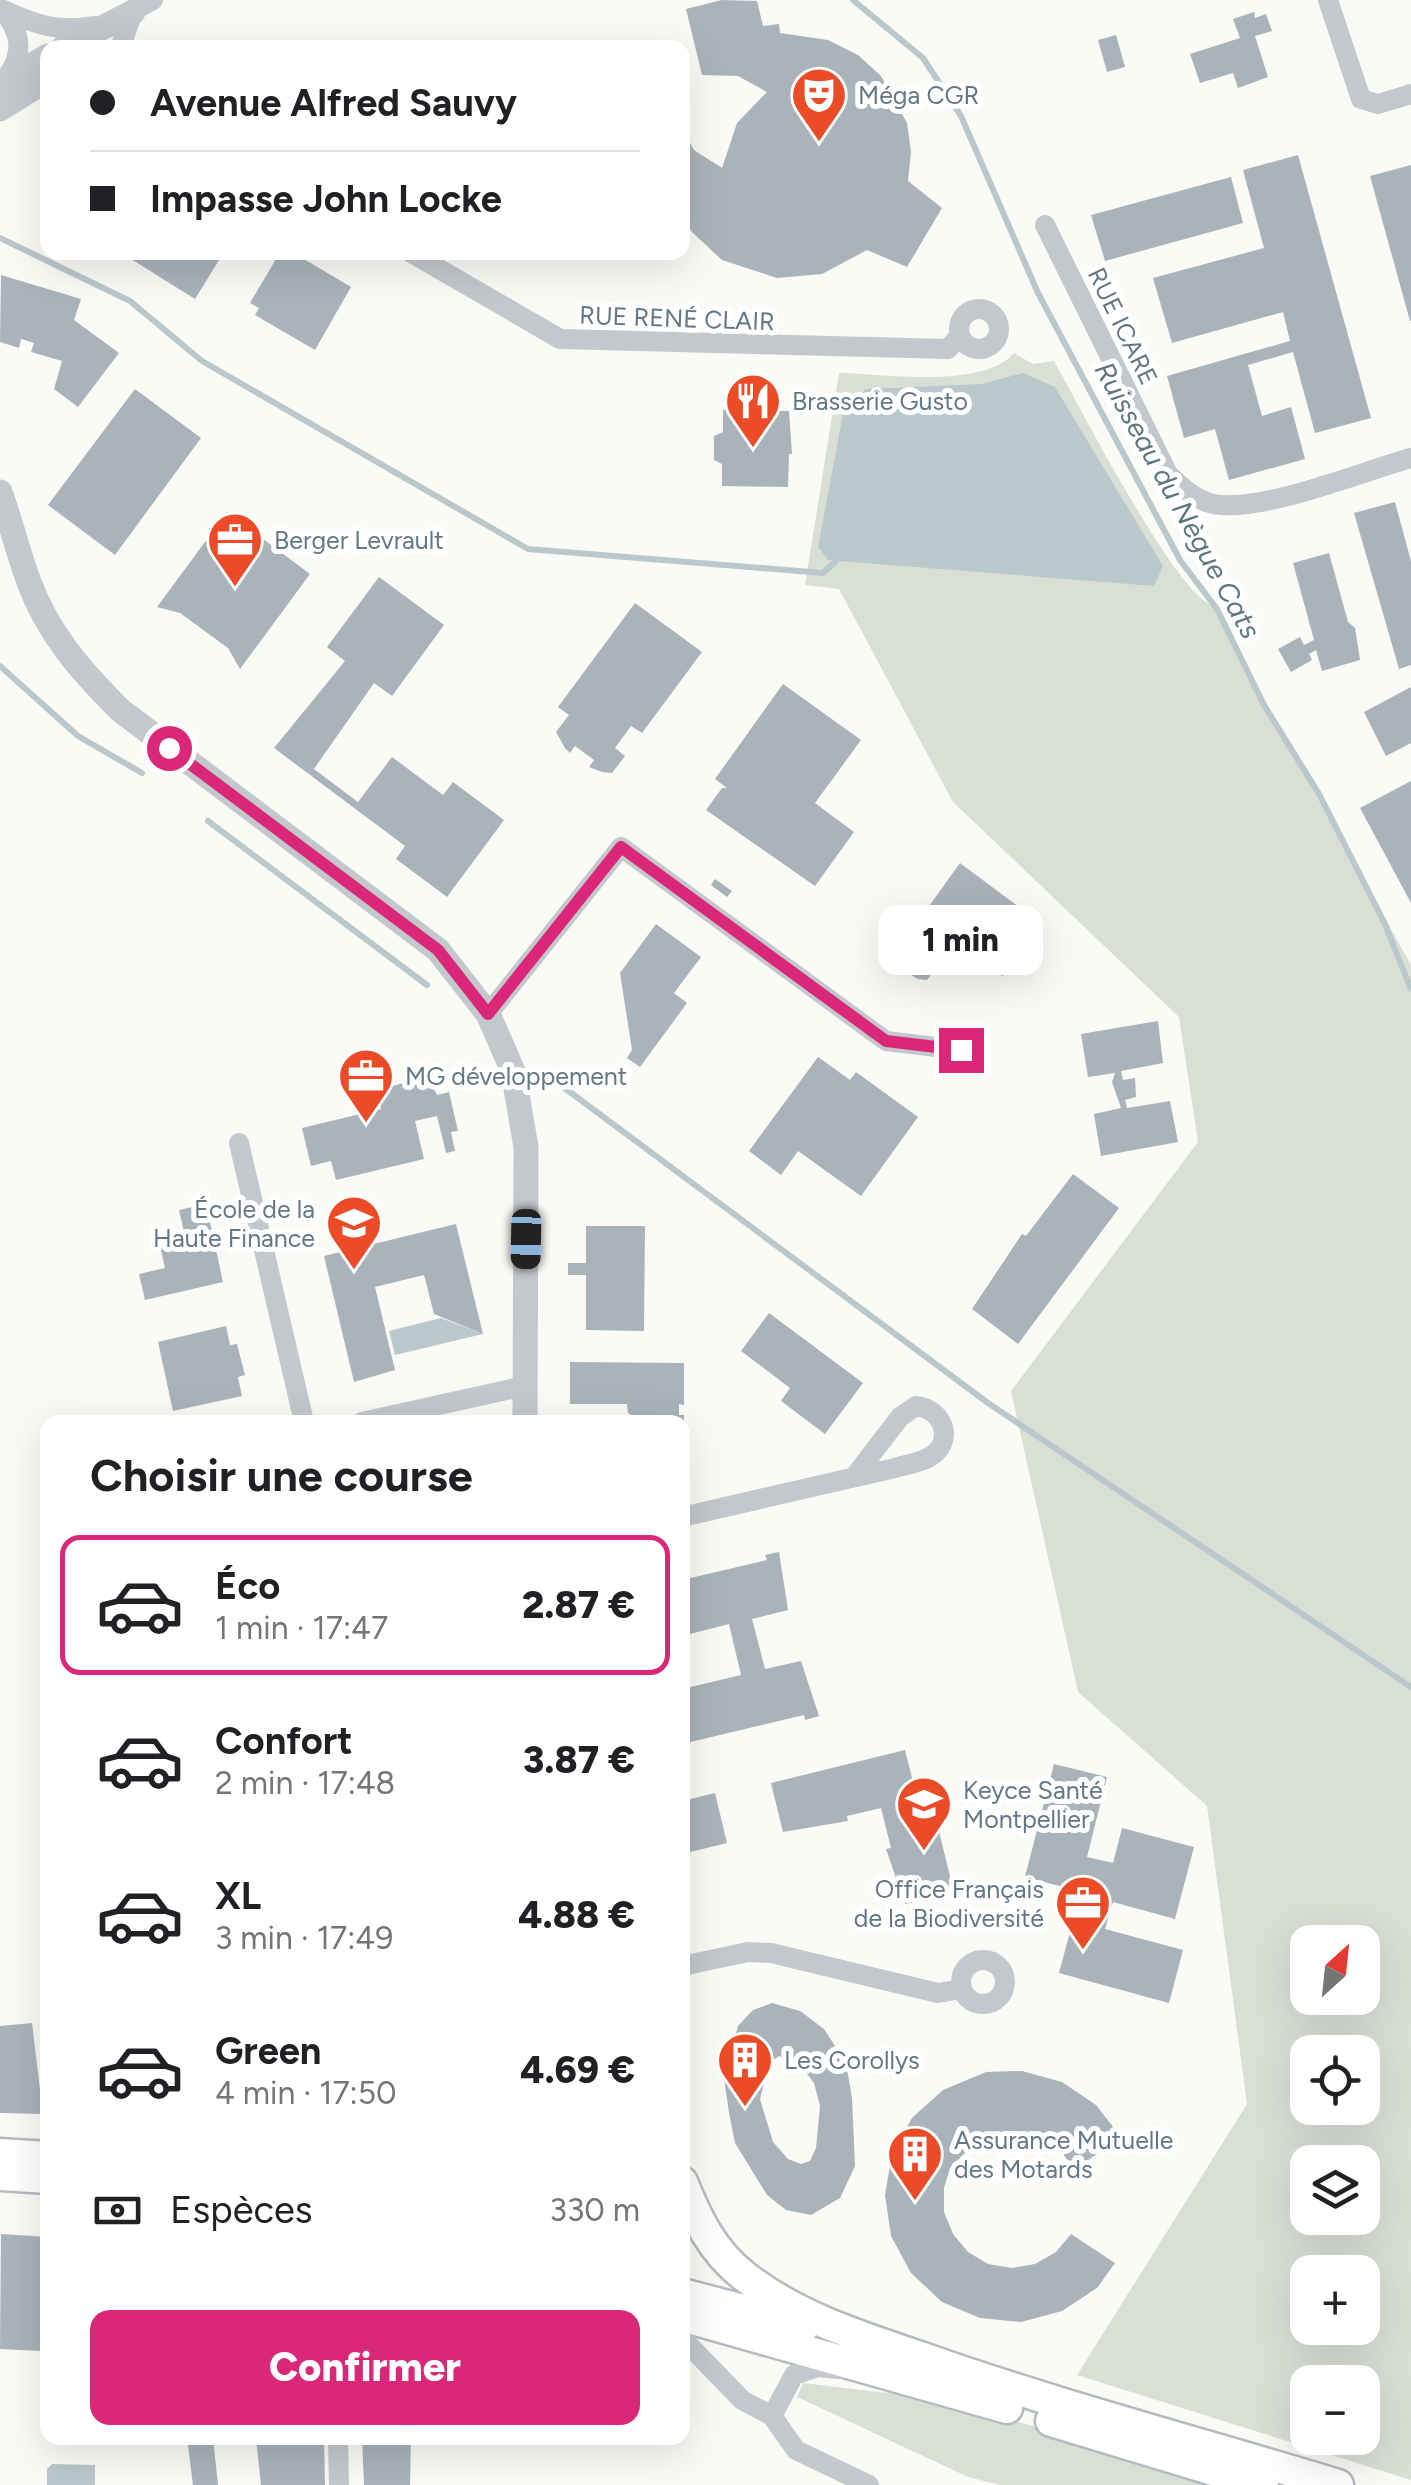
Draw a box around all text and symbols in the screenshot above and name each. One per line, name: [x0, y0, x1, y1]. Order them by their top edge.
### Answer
theatre icon: Méga CGR: [789, 65, 849, 144]
text: Avenue Alfred Sauvy: [150, 80, 517, 126]
place label: Méga CGR: [858, 80, 979, 110]
text: Impasse John Locke: [150, 176, 502, 222]
street label: RUE ICARE: [1082, 263, 1164, 389]
street label: RUE RENÉ CLAIR: [579, 300, 775, 336]
water label: Ruisseau du Nègue Cats: [1088, 356, 1268, 644]
restaurant icon: Brasserie Gusto: [723, 371, 783, 450]
place label: Brasserie Gusto: [792, 386, 968, 416]
office icon: Berger Levrault: [205, 510, 265, 589]
place label: Berger Levrault: [274, 525, 444, 555]
route start: [147, 726, 192, 771]
callout: 1 min: [878, 905, 1044, 975]
text: 1 min: [922, 921, 999, 959]
route end: [939, 1028, 984, 1073]
office icon: MG développement: [336, 1046, 396, 1125]
place label: MG développement: [405, 1061, 627, 1091]
school or university icon: École de la Haute Finance: [324, 1193, 384, 1272]
place label: École de la Haute Finance: [153, 1194, 315, 1253]
car: [510, 1209, 542, 1269]
text: Choisir une course: [90, 1448, 473, 1502]
icon: car: [95, 1560, 185, 1650]
text: Éco: [215, 1563, 280, 1609]
text: 2.87 €: [522, 1582, 635, 1628]
text: 1 min · 17:47: [215, 1609, 388, 1647]
icon: car: [95, 1715, 185, 1805]
text: Confort: [215, 1718, 352, 1764]
text: 3.87 €: [523, 1737, 635, 1783]
text: 2 min · 17:48: [215, 1764, 395, 1802]
school or university icon: Keyce Santé Montpellier: [894, 1774, 954, 1853]
place label: Keyce Santé Montpellier: [963, 1775, 1103, 1834]
icon: car: [95, 1870, 185, 1960]
text: XL: [215, 1873, 261, 1919]
office icon: Office Français de la Biodiversité: [1053, 1873, 1113, 1952]
place label: Office Français de la Biodiversité: [854, 1874, 1044, 1933]
text: 4.88 €: [518, 1892, 635, 1938]
text: 3 min · 17:49: [215, 1919, 393, 1957]
north arrow: [1290, 1925, 1380, 2015]
map controls: [1290, 1925, 1380, 2455]
icon: car: [95, 2025, 185, 2115]
text: Green: [215, 2028, 321, 2074]
building icon: Les Corollys: [715, 2030, 775, 2109]
button: locate: [1290, 2035, 1380, 2125]
place label: Les Corollys: [784, 2045, 920, 2075]
text: 4.69 €: [520, 2047, 635, 2093]
text: 4 min · 17:50: [215, 2074, 397, 2112]
building icon: Assurance Mutuelle des Motards: [885, 2124, 945, 2203]
place label: Assurance Mutuelle des Motards: [954, 2125, 1173, 2184]
button: layers: [1290, 2145, 1380, 2235]
icon: cash: [90, 2183, 145, 2238]
text: Espèces: [170, 2187, 312, 2233]
text: 330 m: [550, 2191, 640, 2229]
button: +: [1290, 2255, 1380, 2345]
button: Confirmer: [90, 2310, 640, 2425]
button: −: [1290, 2365, 1380, 2455]

